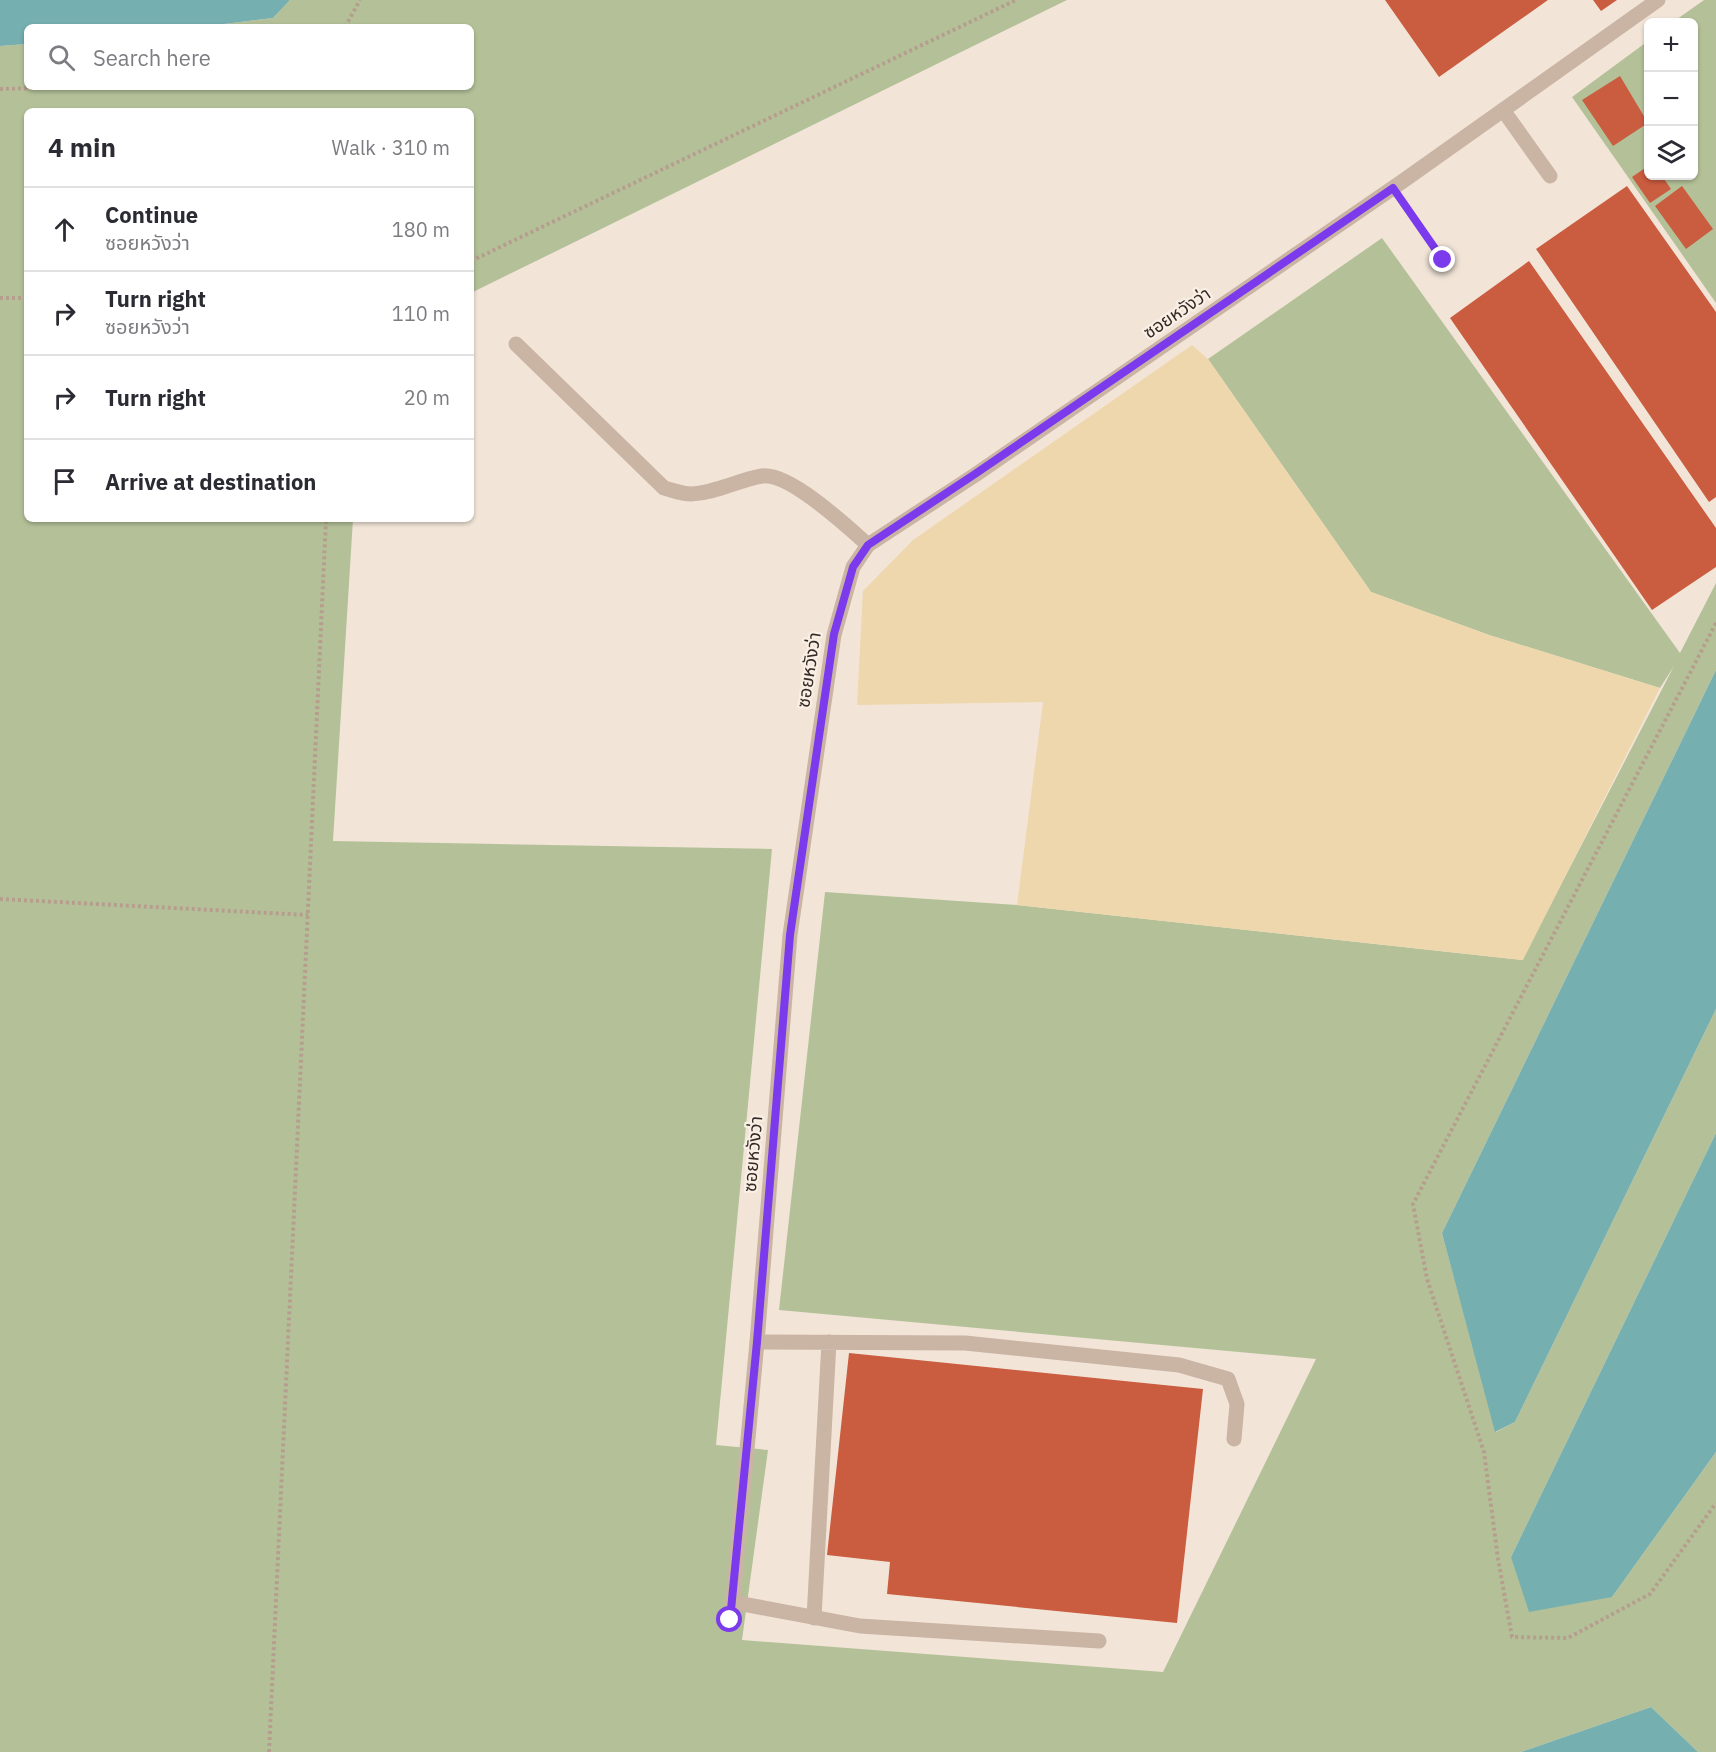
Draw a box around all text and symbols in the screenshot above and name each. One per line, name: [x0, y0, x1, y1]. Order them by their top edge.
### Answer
map controls: [1644, 18, 1698, 180]
button: +: [1644, 18, 1698, 72]
search box: [24, 24, 474, 90]
icon: search: [45, 41, 78, 74]
text: Search here: [93, 43, 211, 72]
button: −: [1644, 72, 1698, 126]
button: layers: [1644, 126, 1698, 180]
text: 4 min: [48, 130, 116, 164]
text: Walk · 310 m: [332, 134, 450, 161]
text: Continue: [105, 200, 198, 229]
icon: ahead: [48, 213, 81, 246]
text: 180 m: [392, 216, 450, 243]
text: ซอยหวังว่า: [105, 229, 190, 256]
route end: [1429, 246, 1455, 272]
street label: ซอยหวังว่า: [1139, 282, 1215, 343]
text: Turn right: [105, 284, 206, 313]
icon: right: [48, 297, 81, 330]
text: 110 m: [392, 300, 450, 327]
text: ซอยหวังว่า: [105, 313, 190, 340]
icon: right: [48, 381, 81, 414]
text: Turn right: [105, 383, 206, 412]
text: 20 m: [404, 384, 450, 411]
icon: arrive: [48, 465, 81, 498]
text: Arrive at destination: [105, 467, 316, 496]
street label: ซอยหวังว่า: [791, 630, 826, 709]
street label: ซอยหวังว่า: [738, 1115, 767, 1193]
route start: [716, 1606, 742, 1632]

